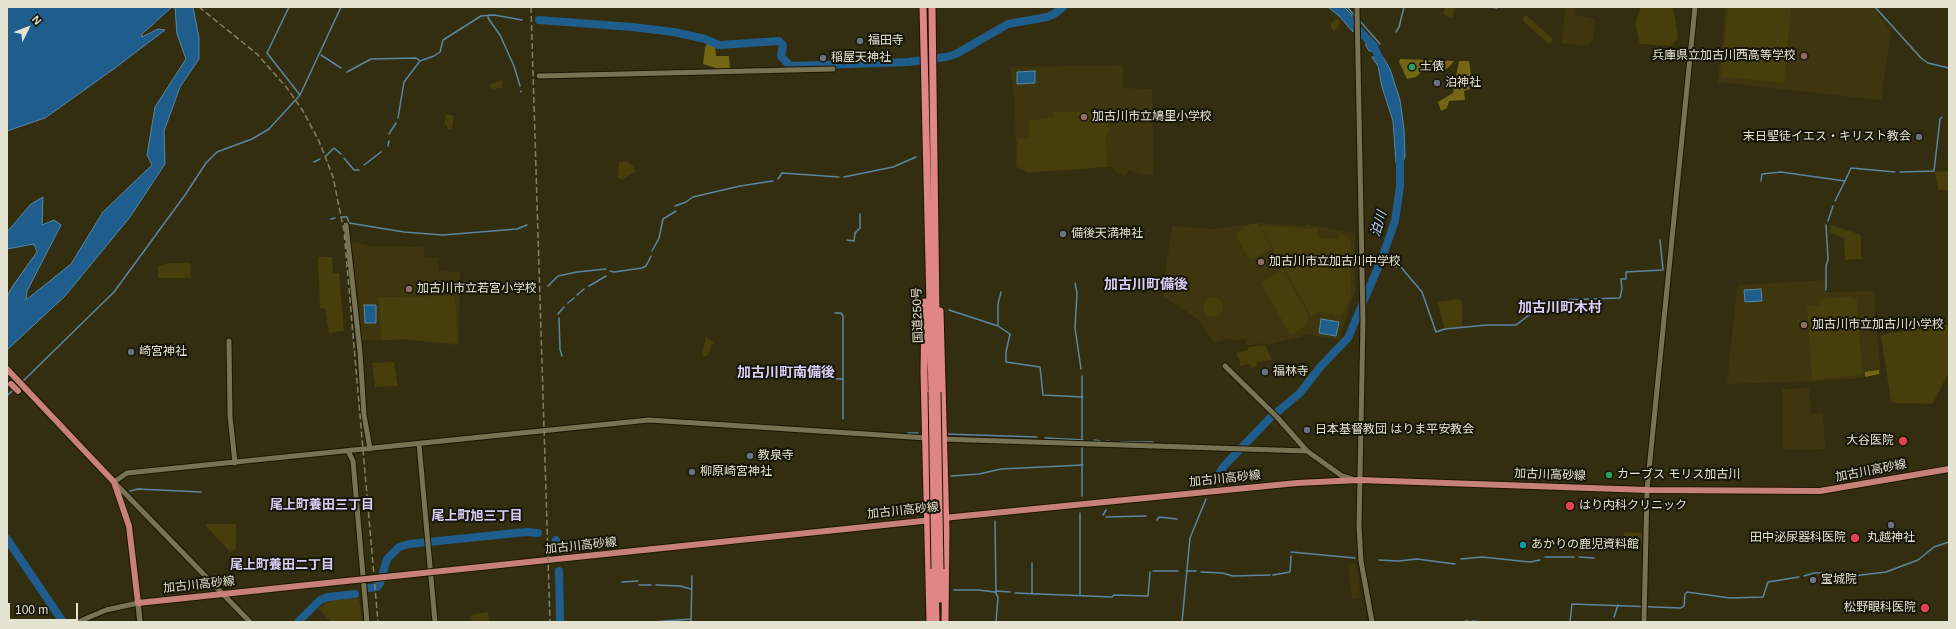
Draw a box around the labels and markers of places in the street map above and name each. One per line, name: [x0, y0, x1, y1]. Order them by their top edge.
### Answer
place label: 福田寺: [868, 34, 904, 48]
marker: 福田寺: [855, 36, 865, 46]
place label: 兵庫県立加古川西高等学校: [1652, 49, 1796, 63]
place label: 稲屋天神社: [831, 51, 891, 65]
marker: 兵庫県立加古川西高等学校: [1799, 51, 1809, 61]
marker: 稲屋天神社: [818, 53, 828, 63]
place label: 土俵: [1420, 60, 1444, 74]
marker: 土俵: [1407, 62, 1417, 72]
place label: 泊神社: [1445, 76, 1481, 90]
marker: 泊神社: [1432, 78, 1442, 88]
place label: 加古川市立鳩里小学校: [1092, 110, 1212, 124]
marker: 加古川市立鳩里小学校: [1079, 112, 1089, 122]
place label: 末日聖徒イエス・キリスト教会: [1743, 130, 1911, 144]
marker: 末日聖徒イエス・キリスト教会: [1914, 132, 1924, 142]
place label: 備後天満神社: [1071, 227, 1143, 241]
marker: 備後天満神社: [1058, 229, 1068, 239]
place label: 加古川市立加古川中学校: [1269, 255, 1401, 269]
marker: 加古川市立加古川中学校: [1256, 257, 1266, 267]
place label: 加古川市立若宮小学校: [417, 282, 537, 296]
marker: 加古川市立若宮小学校: [404, 284, 414, 294]
place label: 加古川市立加古川小学校: [1812, 318, 1944, 332]
marker: 加古川市立加古川小学校: [1799, 320, 1809, 330]
place label: 崎宮神社: [139, 345, 187, 359]
marker: 崎宮神社: [126, 347, 136, 357]
place label: 福林寺: [1273, 365, 1309, 379]
marker: 福林寺: [1260, 367, 1270, 377]
place label: 日本基督教団 はりま平安教会: [1315, 423, 1474, 437]
marker: 日本基督教団 はりま平安教会: [1302, 425, 1312, 435]
place label: 大谷医院: [1846, 434, 1894, 448]
marker: 大谷医院: [1897, 435, 1909, 447]
place label: 教泉寺: [758, 449, 794, 463]
marker: 教泉寺: [745, 451, 755, 461]
place label: 柳原崎宮神社: [700, 465, 772, 479]
marker: 柳原崎宮神社: [687, 467, 697, 477]
place label: カーブス モリス加古川: [1617, 468, 1740, 482]
marker: カーブス モリス加古川: [1604, 470, 1614, 480]
place label: はり内科クリニック: [1579, 499, 1687, 513]
marker: はり内科クリニック: [1564, 500, 1576, 512]
marker: 丸越神社: [1886, 520, 1896, 530]
place label: 田中泌尿器科医院: [1750, 531, 1846, 545]
place label: 丸越神社: [1867, 531, 1915, 545]
marker: 田中泌尿器科医院: [1849, 532, 1861, 544]
place label: あかりの鹿児資料館: [1531, 538, 1639, 552]
marker: あかりの鹿児資料館: [1518, 540, 1528, 550]
place label: 宝城院: [1821, 573, 1857, 587]
marker: 宝城院: [1808, 575, 1818, 585]
place label: 松野眼科医院: [1844, 601, 1916, 615]
marker: 松野眼科医院: [1919, 602, 1931, 614]

